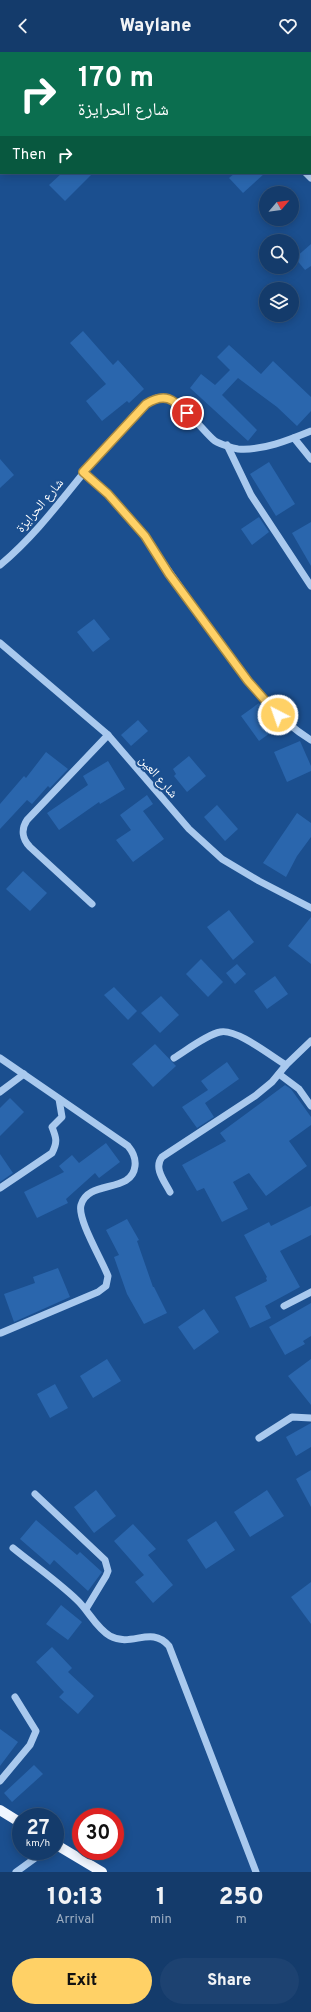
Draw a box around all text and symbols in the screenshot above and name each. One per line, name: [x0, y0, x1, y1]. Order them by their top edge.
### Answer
icon: back: [12, 15, 34, 37]
text: Waylane: [120, 15, 191, 38]
icon: heart: [277, 15, 299, 37]
text: 170 m: [78, 61, 154, 97]
icon: right: [12, 68, 64, 120]
text: شارع الحرايزة: [78, 99, 169, 122]
icon: right: [54, 144, 76, 166]
text: Then: [12, 146, 46, 165]
north arrow: [259, 186, 299, 226]
map controls: [259, 186, 299, 322]
button: search: [259, 234, 299, 274]
button: layers: [259, 282, 299, 322]
pin: [170, 396, 204, 430]
icon: arrive: [176, 402, 198, 424]
street label: شارع الحرايزة: [13, 476, 68, 537]
position arrow: [257, 694, 299, 736]
street label: شارع العين: [135, 753, 180, 802]
speed limit sign: 30: [72, 1808, 124, 1860]
text: 27: [27, 1816, 49, 1842]
text: km/h: [26, 1837, 50, 1850]
text: 10:13: [47, 1883, 103, 1913]
text: 1: [156, 1883, 166, 1913]
text: 250: [219, 1883, 264, 1913]
text: Arrival: [56, 1912, 94, 1928]
text: min: [150, 1912, 172, 1928]
text: m: [236, 1912, 247, 1928]
button: Exit: [12, 1958, 152, 2004]
button: Share: [160, 1958, 299, 2004]

